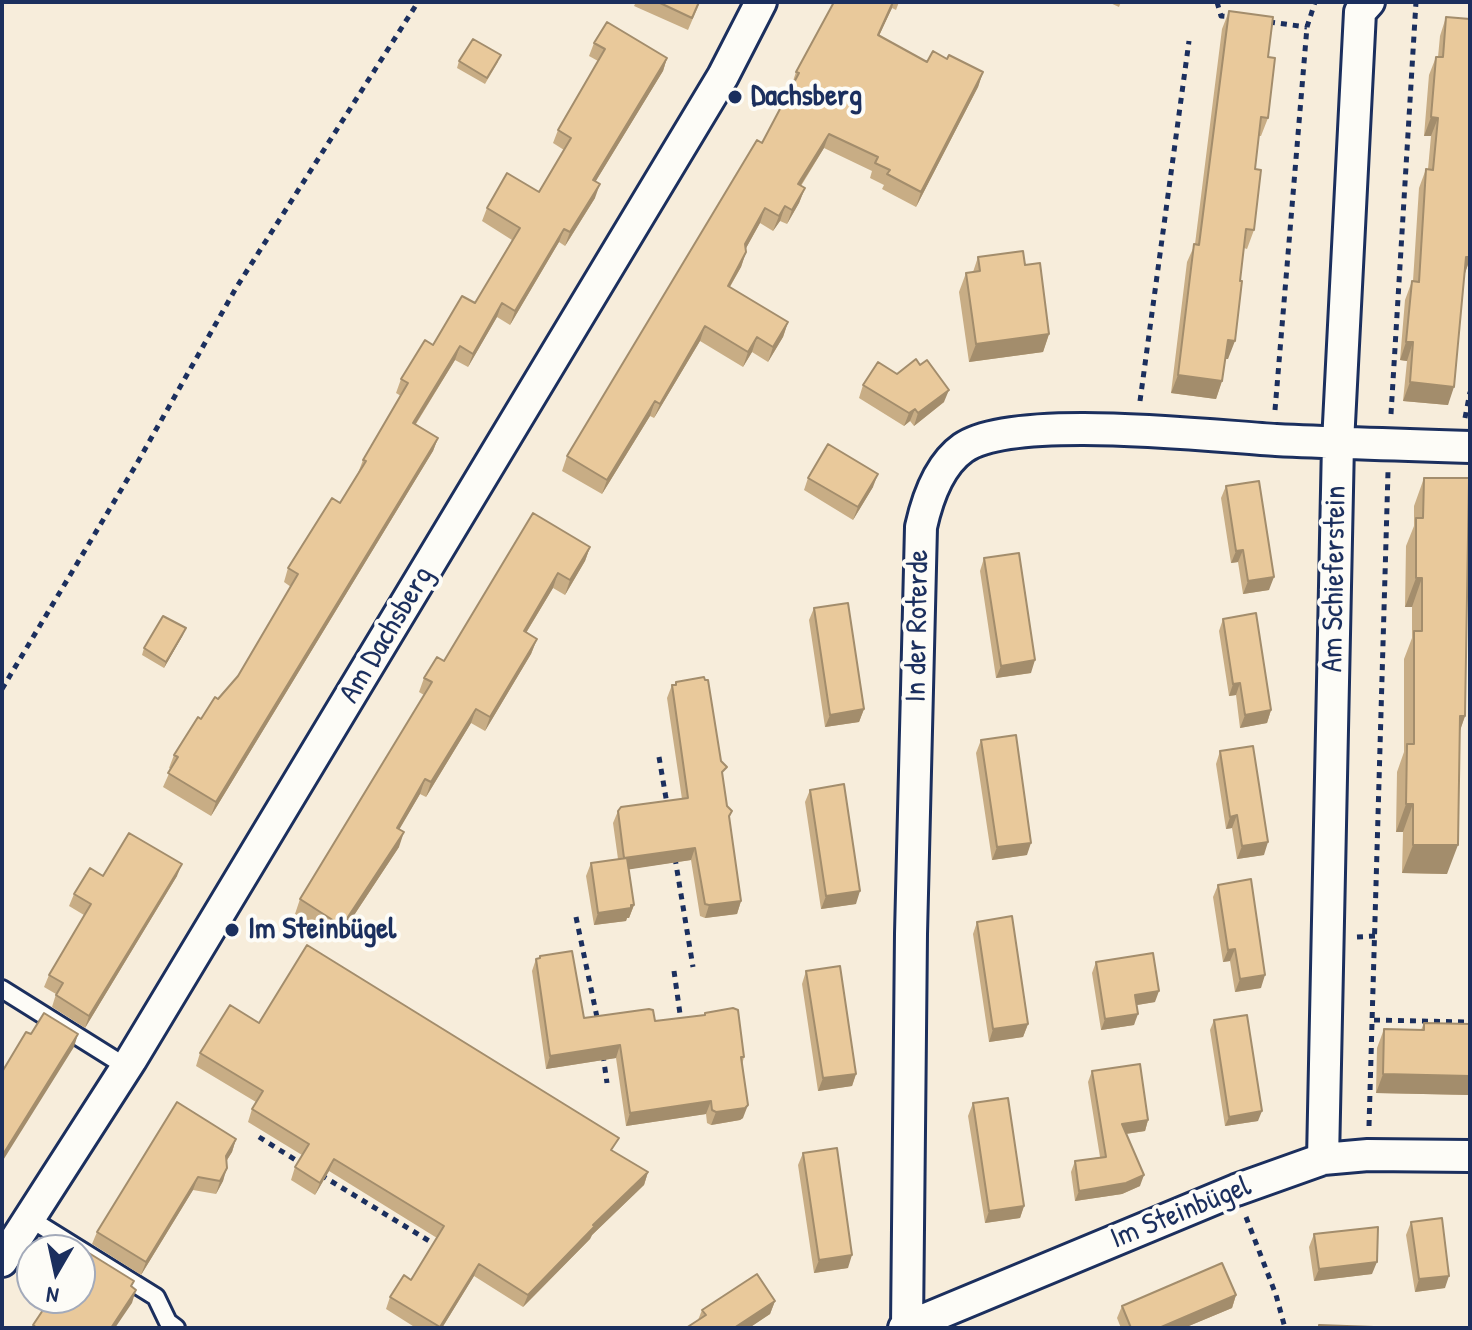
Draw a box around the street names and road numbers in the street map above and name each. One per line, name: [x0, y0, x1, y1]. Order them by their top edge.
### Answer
street label: Am Schieferstein: [1315, 485, 1355, 673]
street label: In der Roterde: [899, 549, 937, 703]
street label: Am Dachsberg: [332, 560, 442, 710]
street label: Im Steinbügel: [1106, 1169, 1256, 1257]

